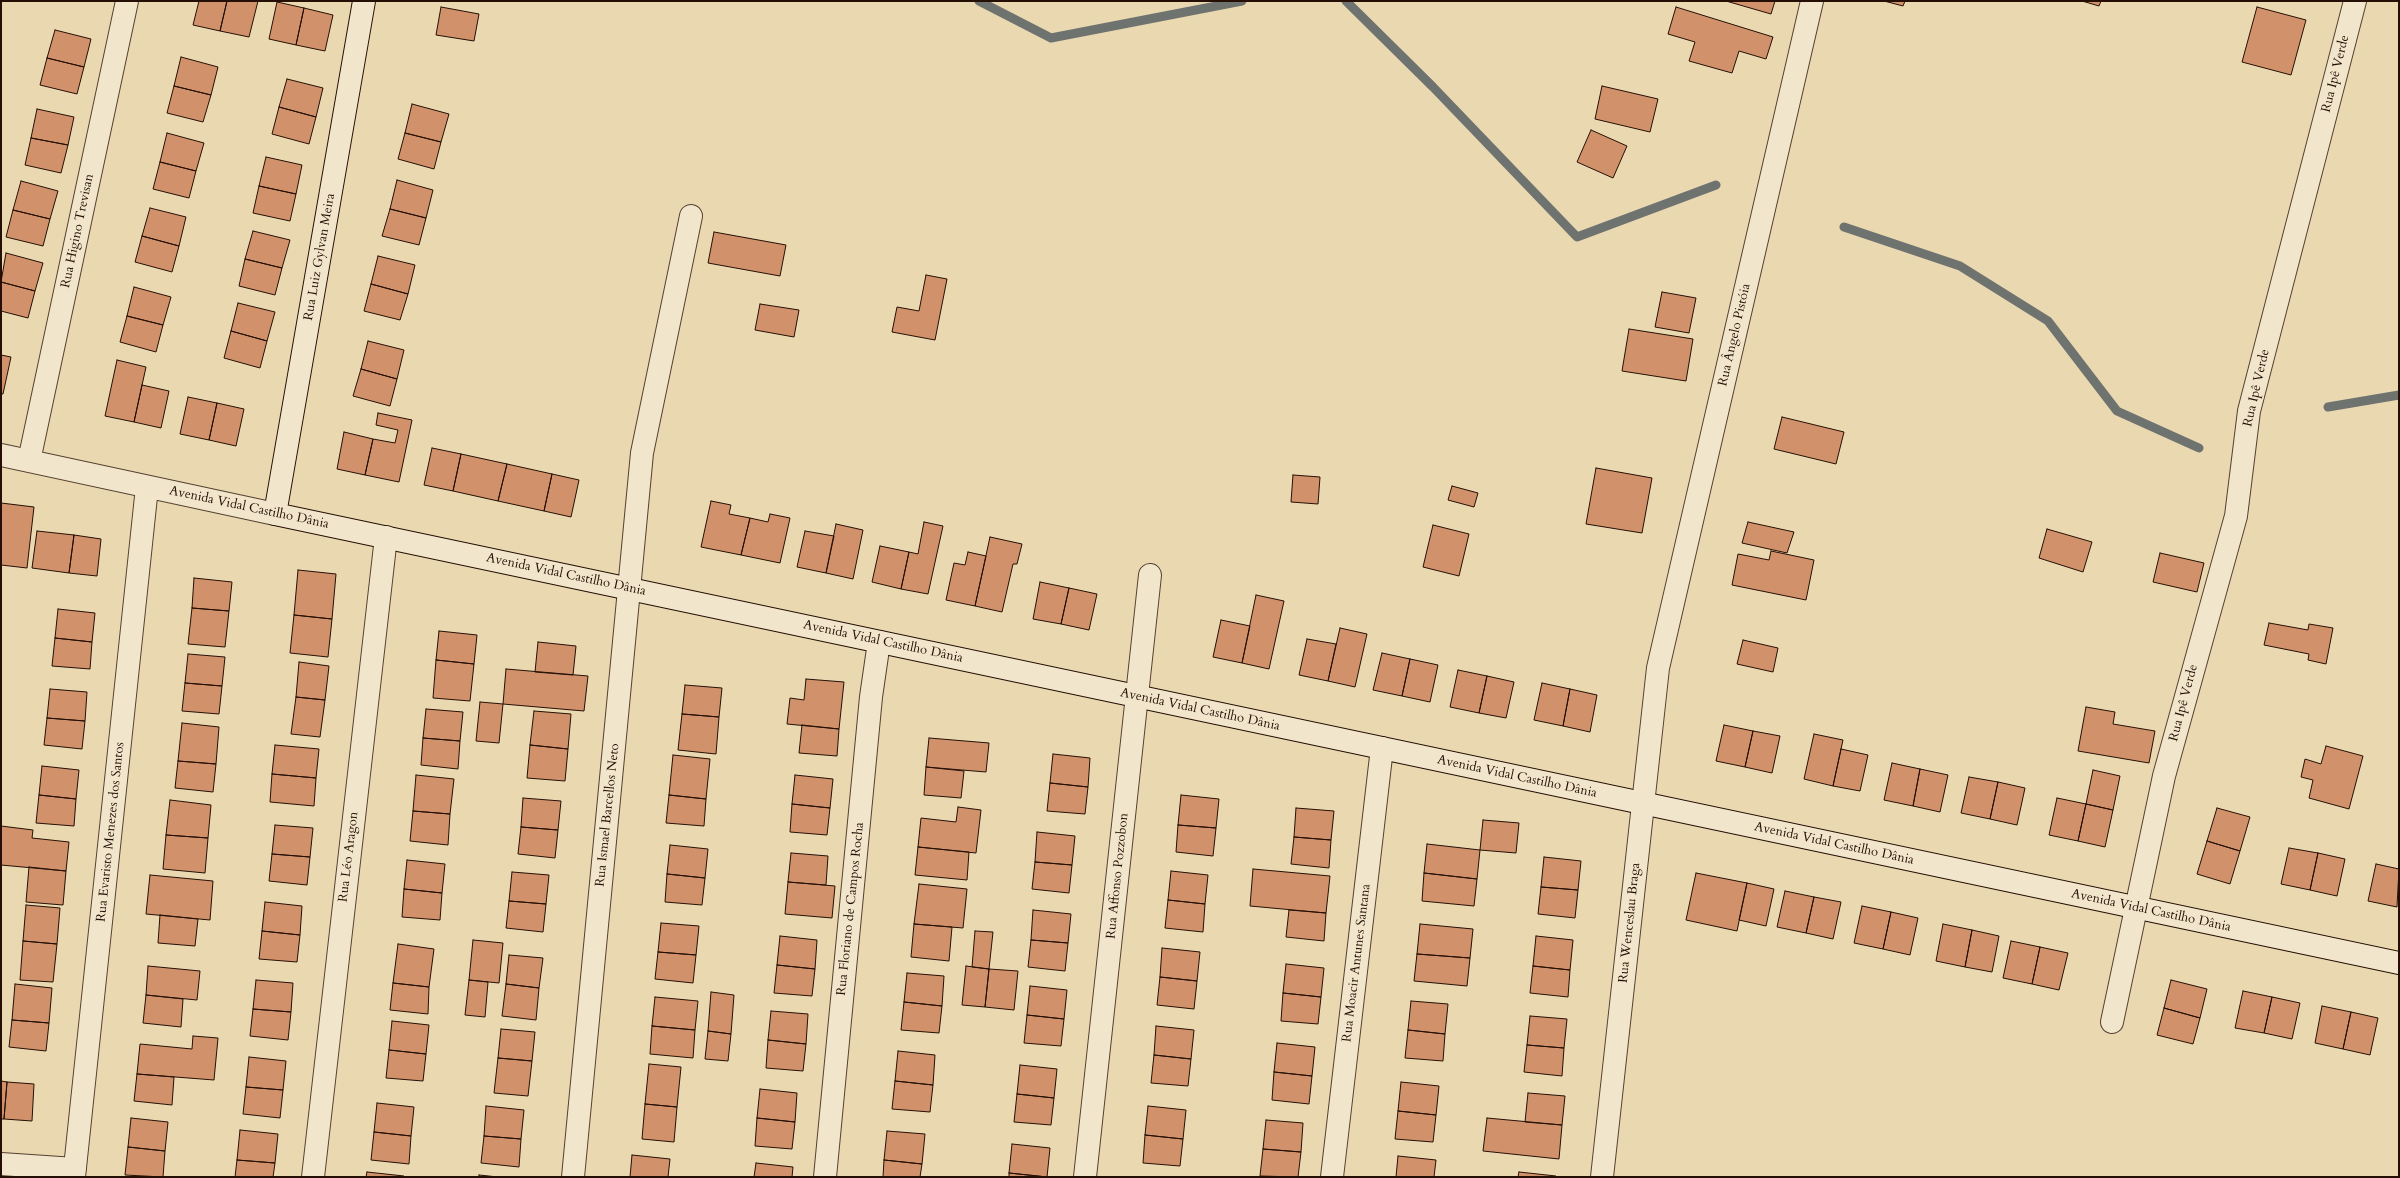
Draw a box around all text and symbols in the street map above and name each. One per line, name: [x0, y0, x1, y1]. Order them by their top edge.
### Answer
street label: Rua Ipê Verde: [2319, 34, 2353, 114]
street label: Rua Higino Trevisan: [58, 172, 98, 290]
street label: Rua Luiz Gylvan Meira: [301, 192, 339, 322]
street label: Rua Ângelo Pistóia: [1716, 282, 1754, 388]
street label: Rua Ipê Verde: [2241, 348, 2273, 428]
street label: Avenida Vidal Castilho Dânia: [168, 483, 330, 533]
street label: Avenida Vidal Castilho Dânia: [485, 550, 647, 600]
street label: Avenida Vidal Castilho Dânia: [802, 617, 964, 667]
street label: Rua Ipê Verde: [2166, 663, 2202, 743]
street label: Avenida Vidal Castilho Dânia: [1119, 685, 1281, 735]
street label: Rua Evaristo Menezes dos Santos: [94, 741, 128, 923]
street label: Rua Ismael Barcellos Neto: [593, 743, 623, 887]
street label: Avenida Vidal Castilho Dânia: [1436, 752, 1598, 802]
street label: Rua Léo Aragon: [336, 811, 362, 903]
street label: Rua Affonso Pozzobon: [1104, 812, 1132, 940]
street label: Avenida Vidal Castilho Dânia: [1753, 819, 1915, 869]
street label: Rua Floriano de Campos Rocha: [834, 822, 868, 996]
street label: Rua Wenceslau Braga: [1616, 862, 1644, 984]
street label: Rua Moacir Antunes Santana: [1340, 883, 1374, 1043]
street label: Avenida Vidal Castilho Dânia: [2070, 886, 2232, 936]

